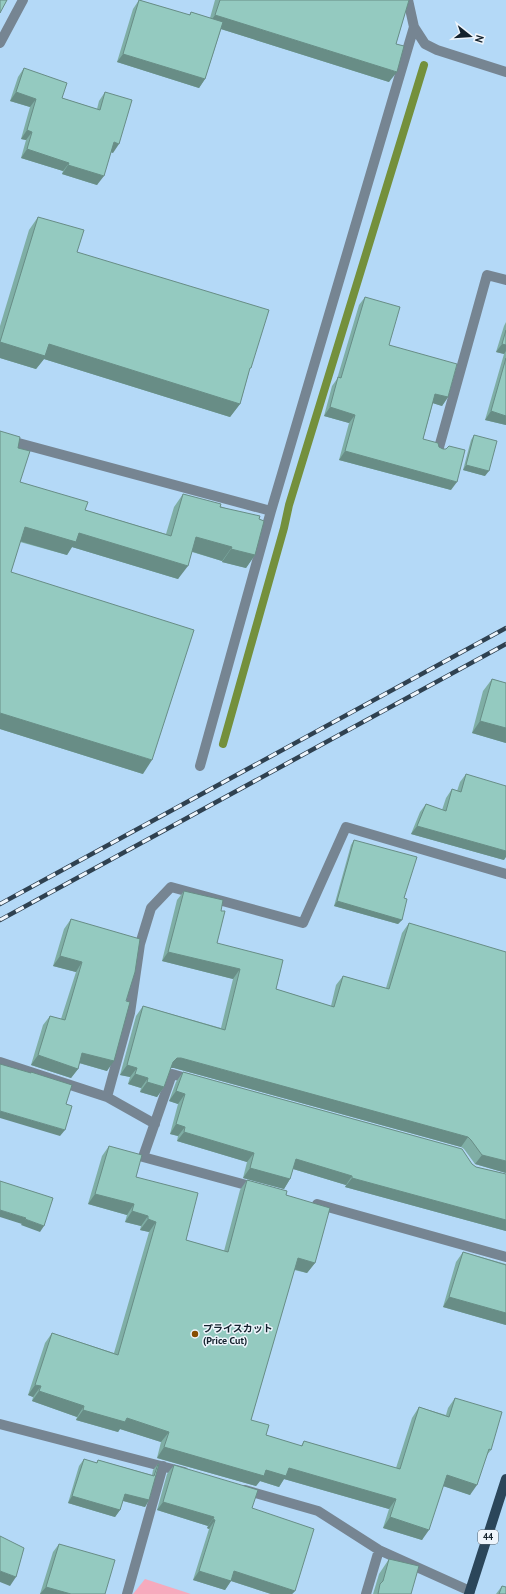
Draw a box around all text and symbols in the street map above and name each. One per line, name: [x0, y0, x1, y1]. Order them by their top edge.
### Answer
north arrow: [450, 16, 490, 56]
text: N: [472, 33, 487, 44]
place label: プライスカット (Price Cut): [203, 1322, 273, 1347]
marker: プライスカット (Price Cut): [190, 1329, 200, 1339]
road number: 44: [478, 1530, 498, 1544]

